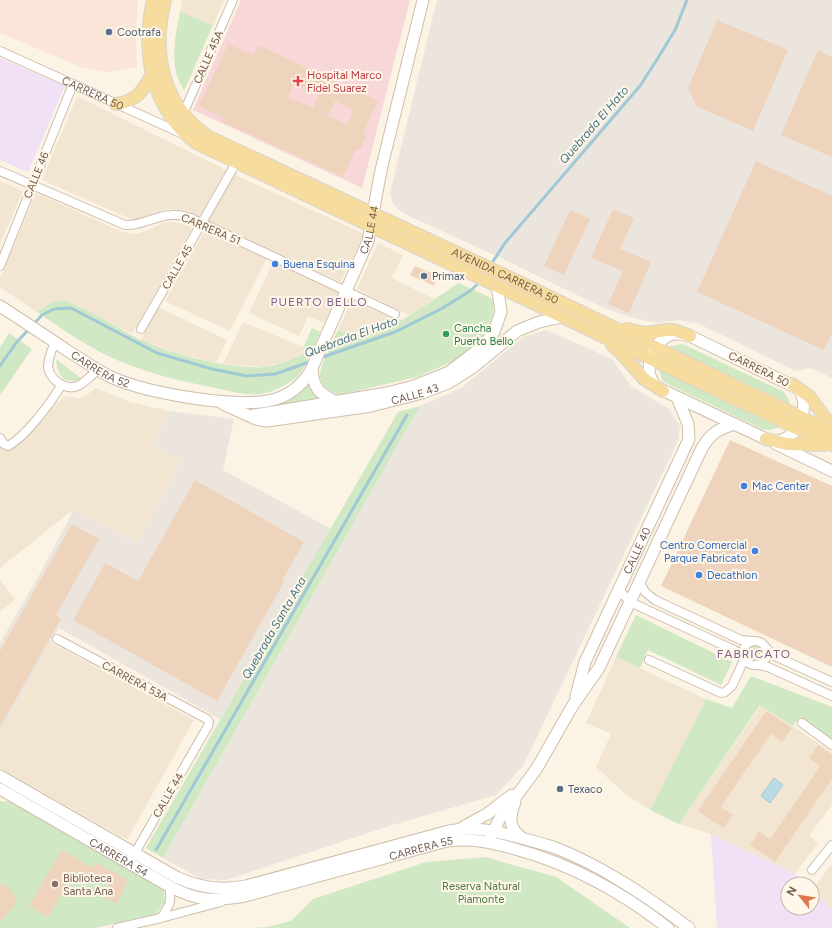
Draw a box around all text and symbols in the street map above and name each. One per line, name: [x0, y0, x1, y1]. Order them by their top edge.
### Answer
place label: Cootrafa: [117, 26, 161, 39]
marker: Cootrafa: [104, 27, 114, 37]
street label: CALLE 45A: [191, 28, 226, 86]
place label: Hospital Marco Fidel Suarez: [307, 69, 382, 95]
street label: CARRERA 50: [60, 74, 125, 113]
marker: Hospital Marco Fidel Suarez: [292, 75, 304, 87]
water label: Quebrada El Hato: [556, 83, 632, 167]
street label: CALLE 46: [21, 150, 52, 200]
street label: CALLE 44: [357, 204, 381, 256]
street label: CARRERA 51: [179, 211, 243, 248]
street label: CALLE 45: [160, 243, 195, 292]
street label: AVENIDA CARRERA 50: [450, 245, 560, 307]
place label: Buena Esquina: [283, 258, 355, 271]
marker: Buena Esquina: [270, 259, 280, 269]
place label: Primax: [432, 270, 466, 283]
marker: Primax: [419, 271, 429, 281]
district label: PUERTO BELLO: [271, 295, 367, 309]
water label: Quebrada El Hato: [302, 314, 400, 360]
place label: Cancha Puerto Bello: [454, 322, 513, 348]
marker: Cancha Puerto Bello: [441, 329, 451, 339]
street label: CARRERA 52: [68, 348, 131, 391]
street label: CARRERA 50: [726, 349, 791, 390]
street label: CALLE 43: [390, 381, 441, 408]
place label: Mac Center: [752, 480, 810, 493]
marker: Mac Center: [739, 481, 749, 491]
street label: CALLE 40: [621, 525, 654, 576]
place label: Centro Comercial Parque Fabricato: [660, 539, 747, 565]
marker: Centro Comercial Parque Fabricato: [750, 546, 760, 556]
place label: Decathlon: [707, 569, 757, 582]
marker: Decathlon: [694, 570, 704, 580]
water label: Quebrada Santa Ana: [239, 574, 309, 682]
district label: FABRICATO: [717, 647, 791, 661]
street label: CARRERA 53A: [100, 659, 170, 704]
street label: CALLE 44: [150, 770, 187, 820]
place label: Texaco: [568, 783, 602, 796]
marker: Texaco: [555, 784, 565, 794]
street label: CARRERA 55: [388, 834, 454, 863]
street label: CARRERA 54: [87, 836, 151, 880]
place label: Biblioteca Santa Ana: [63, 872, 113, 898]
north arrow: [780, 876, 820, 916]
marker: Biblioteca Santa Ana: [50, 879, 60, 889]
park label: Reserva Natural Piamonte: [442, 880, 520, 906]
text: N: [784, 884, 800, 898]

